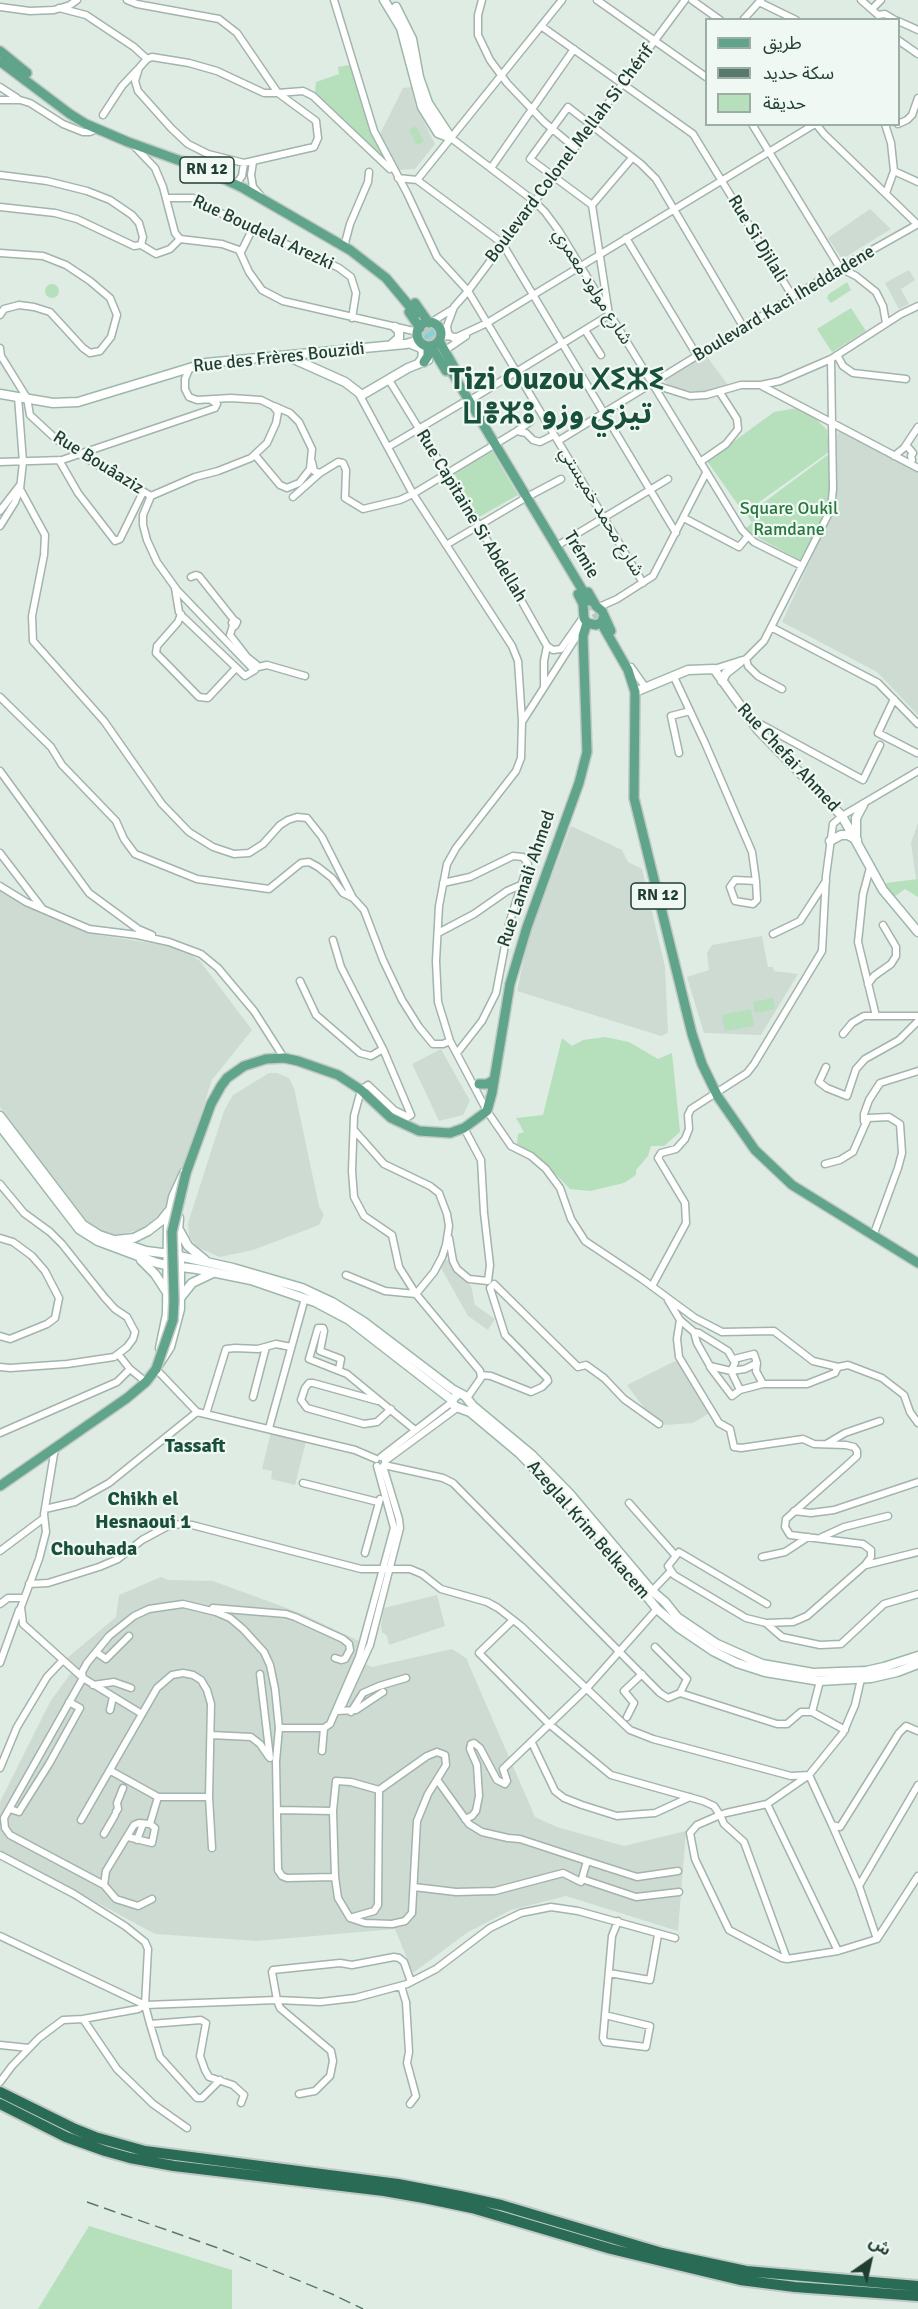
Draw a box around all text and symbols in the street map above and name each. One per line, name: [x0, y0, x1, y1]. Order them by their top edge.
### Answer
legend: [705, 18, 900, 126]
text: طريق: [763, 32, 802, 54]
street label: Boulevard Colonel Mellah Si Chérif: [481, 41, 659, 267]
text: سكة حديد: [763, 62, 834, 84]
text: حديقة: [763, 92, 806, 114]
road number: RN 12: [180, 157, 234, 183]
street label: Rue Boudelal Arezki: [189, 191, 337, 275]
street label: Rue Si Djilali: [722, 191, 792, 287]
street label: شارع مولود معمري: [548, 225, 636, 349]
street label: Boulevard Kaci Iheddadene: [689, 241, 879, 367]
street label: Rue des Frères Bouzidi: [192, 338, 366, 378]
district label: Tizi Ouzou ⵝⵉⵣⵉ ⵡⴻⵣⵓ تيزي وزو: [449, 363, 665, 434]
street label: Rue Capitaine Si Abdellah: [411, 426, 531, 606]
street label: Rue Bouâaziz: [49, 427, 147, 499]
street label: شارع محمد خميستي: [554, 443, 648, 581]
park label: Square Oukil Ramdane: [740, 498, 838, 540]
street label: Trémie: [558, 527, 604, 583]
street label: Rue Chefai Ahmed: [732, 699, 844, 817]
street label: Rue Lamali Ahmed: [494, 808, 560, 950]
road number: RN 12: [631, 883, 685, 909]
district label: Tassaft: [165, 1435, 225, 1459]
street label: Azeglal Krim Belkacem: [522, 1456, 654, 1604]
district label: Chikh el Hesnaoui 1: [95, 1488, 191, 1535]
district label: Chouhada: [51, 1538, 137, 1562]
north arrow: [840, 2231, 900, 2291]
text: ش: [865, 2232, 895, 2260]

